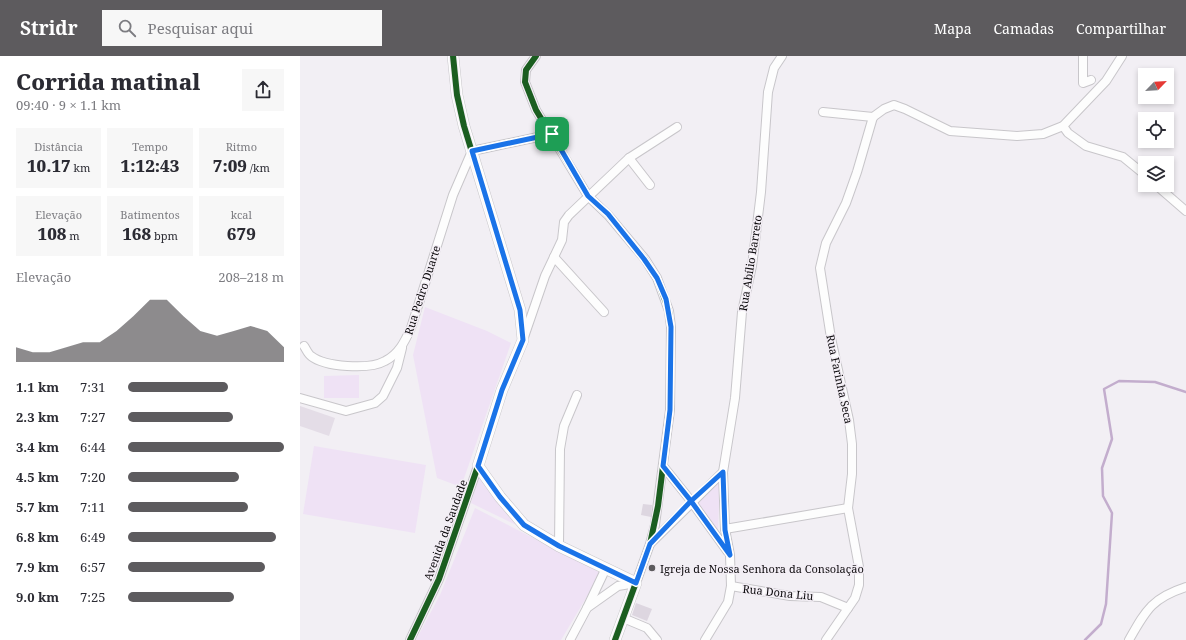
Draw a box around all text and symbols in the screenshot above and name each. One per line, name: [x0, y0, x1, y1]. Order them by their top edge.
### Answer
search box: [102, 10, 382, 46]
text: Stridr: [20, 15, 78, 41]
icon: search: [116, 17, 138, 39]
text: Pesquisar aqui: [148, 18, 253, 38]
text: Mapa: [934, 19, 972, 38]
text: Camadas: [994, 19, 1054, 38]
text: Compartilhar: [1076, 19, 1166, 38]
text: Corrida matinal: [16, 66, 200, 96]
north arrow: [1138, 68, 1174, 104]
map controls: [1138, 68, 1174, 192]
button: share: [242, 69, 284, 111]
text: 09:40 · 9 × 1.1 km: [16, 96, 121, 114]
button: locate: [1138, 112, 1174, 148]
pin: [535, 117, 569, 151]
icon: arrive: [541, 123, 563, 145]
text: Distância: [34, 139, 83, 154]
text: Tempo: [132, 139, 168, 154]
text: Ritmo: [226, 139, 257, 154]
text: 10.17: [27, 154, 71, 177]
text: 1:12:43: [121, 154, 179, 177]
text: 7:09: [213, 154, 247, 177]
button: layers: [1138, 156, 1174, 192]
text: km: [71, 160, 90, 175]
text: /km: [247, 160, 270, 175]
text: Elevação: [35, 207, 82, 222]
text: Batimentos: [120, 207, 180, 222]
text: kcal: [231, 207, 252, 222]
street label: Rua Abílio Barreto: [735, 214, 765, 312]
text: 108: [38, 222, 66, 245]
text: 168: [122, 222, 151, 245]
text: 679: [227, 222, 256, 245]
text: m: [66, 228, 80, 243]
text: bpm: [151, 228, 178, 243]
street label: Rua Pedro Duarte: [400, 243, 444, 337]
text: Elevação: [16, 268, 71, 286]
text: 208–218 m: [218, 268, 284, 286]
street label: Rua Farinha Seca: [823, 333, 857, 425]
text: 1.1 km: [16, 378, 59, 396]
text: 7:31: [80, 378, 106, 396]
text: 2.3 km: [16, 408, 59, 426]
text: 7:27: [80, 408, 106, 426]
text: 3.4 km: [16, 438, 59, 456]
text: 6:44: [80, 438, 106, 456]
text: 4.5 km: [16, 468, 59, 486]
text: 7:20: [80, 468, 106, 486]
street label: Avenida da Saudade: [420, 477, 470, 583]
text: 5.7 km: [16, 498, 59, 516]
text: 7:11: [80, 498, 106, 516]
text: 6.8 km: [16, 528, 59, 546]
text: 6:49: [80, 528, 106, 546]
text: 7.9 km: [16, 558, 59, 576]
text: 6:57: [80, 558, 106, 576]
place label: Igreja de Nossa Senhora da Consolação: [660, 561, 864, 576]
marker: Igreja de Nossa Senhora da Consolação: [647, 563, 657, 573]
street label: Rua Dona Liu: [742, 581, 814, 603]
text: 9.0 km: [16, 588, 59, 606]
text: 7:25: [80, 588, 106, 606]

